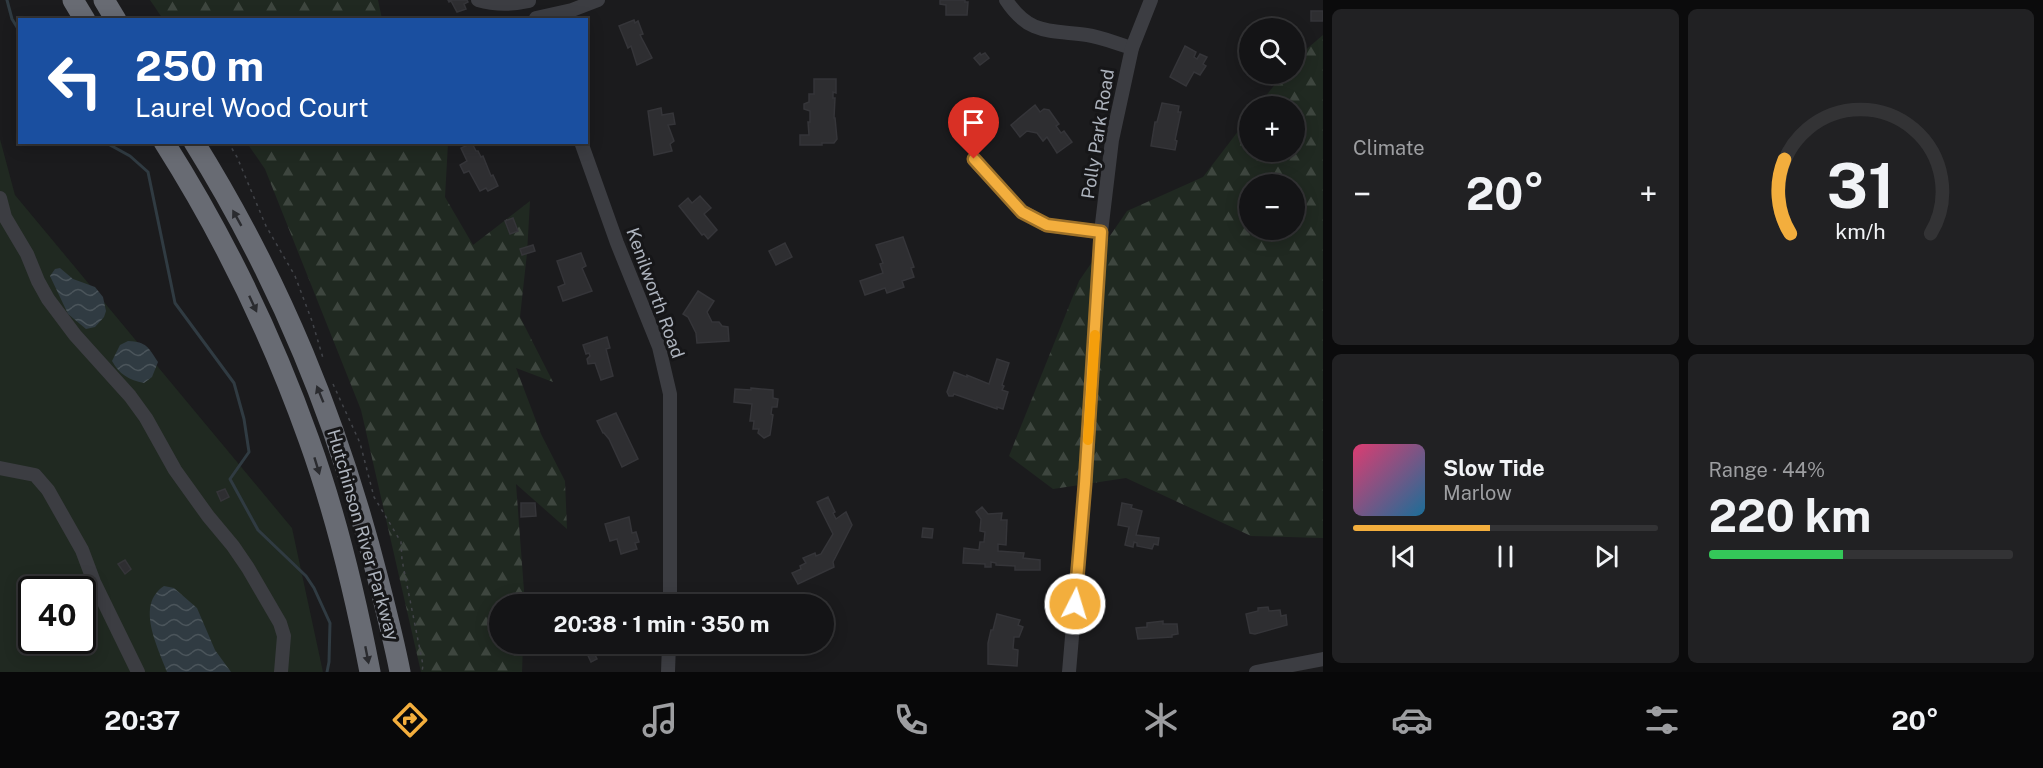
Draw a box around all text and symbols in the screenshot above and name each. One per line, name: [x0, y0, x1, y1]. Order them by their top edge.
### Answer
map controls: [1239, 18, 1305, 240]
button: search: [1239, 18, 1305, 84]
text: 250 m: [135, 41, 264, 90]
icon: left: [36, 42, 114, 120]
street label: Polly Park Road: [1077, 68, 1118, 200]
text: Laurel Wood Court: [135, 91, 369, 123]
button: +: [1239, 96, 1305, 162]
pin: [948, 97, 999, 159]
icon: arrive: [957, 106, 990, 139]
text: Climate: [1353, 136, 1425, 160]
text: 31: [1827, 149, 1895, 222]
text: 20°: [1466, 167, 1545, 220]
button: −: [1239, 174, 1305, 240]
text: −: [1353, 175, 1371, 213]
text: +: [1639, 175, 1657, 213]
one-way arrow: [232, 210, 243, 226]
text: km/h: [1836, 219, 1886, 244]
street label: Kenilworth Road: [622, 225, 689, 361]
one-way arrow: [248, 296, 257, 313]
one-way arrow: [315, 385, 325, 403]
street label: Hutchinson River Parkway: [323, 427, 404, 643]
text: Slow Tide: [1443, 455, 1545, 481]
one-way arrow: [313, 457, 322, 475]
text: Range · 44%: [1709, 458, 1825, 482]
text: Marlow: [1443, 481, 1512, 505]
text: 220 km: [1709, 489, 1871, 542]
icon: previous: [1387, 540, 1420, 573]
icon: pause: [1489, 540, 1522, 573]
icon: next: [1590, 540, 1623, 573]
position arrow: [1043, 572, 1107, 636]
speed limit sign: 40: [18, 576, 96, 654]
text: 20:38 · 1 min · 350 m: [554, 611, 769, 637]
one-way arrow: [363, 645, 372, 664]
icon: directions: [389, 699, 431, 741]
icon: music: [639, 699, 681, 741]
icon: phone: [890, 699, 932, 741]
icon: climate: [1140, 699, 1182, 741]
icon: car: [1391, 699, 1433, 741]
icon: filters: [1641, 699, 1683, 741]
text: 20:37: [104, 704, 180, 736]
text: 20°: [1891, 704, 1939, 736]

